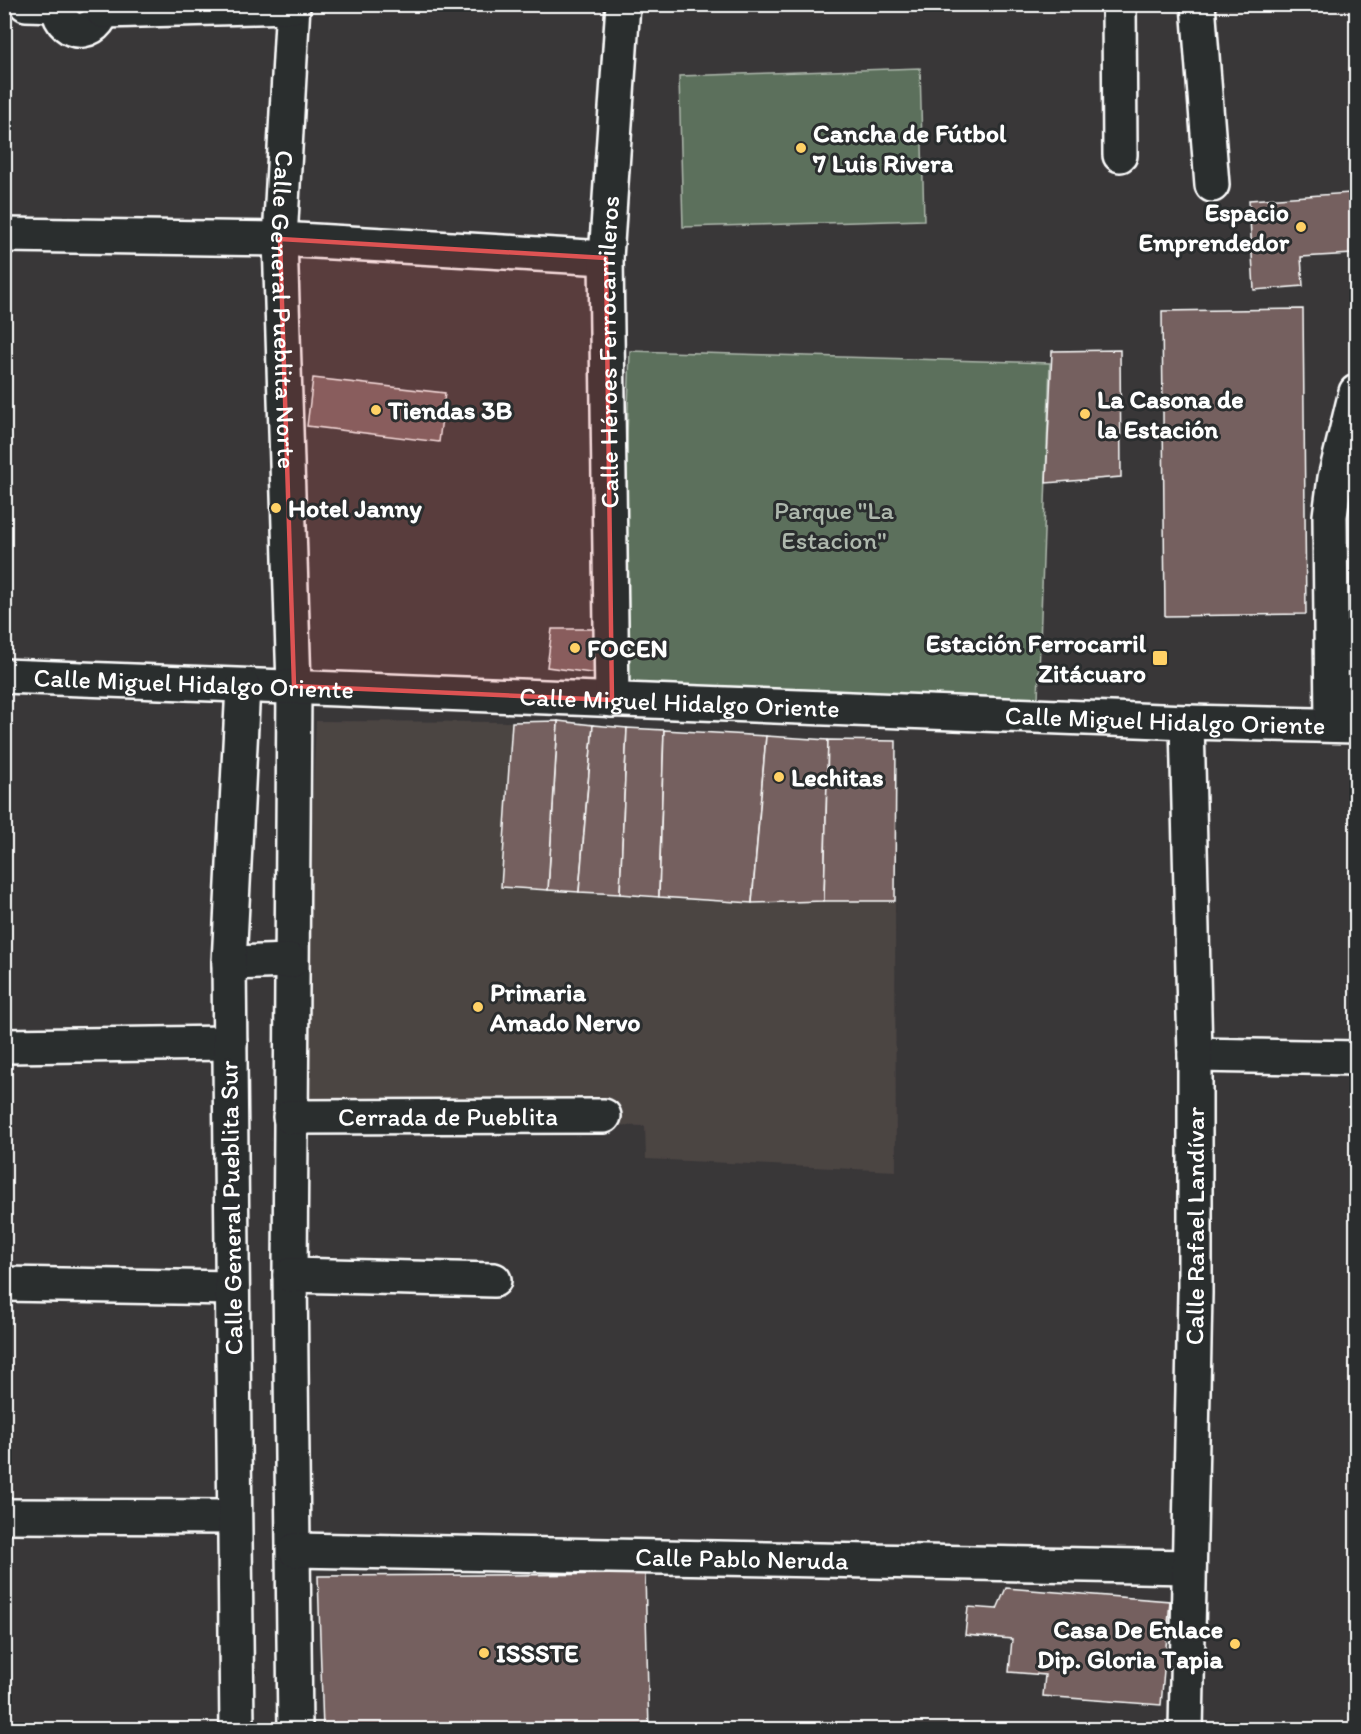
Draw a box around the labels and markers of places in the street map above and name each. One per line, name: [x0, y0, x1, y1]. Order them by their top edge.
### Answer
place label: Cancha de Fútbol 7 Luis Rivera: [812, 117, 1007, 179]
marker: Cancha de Fútbol 7 Luis Rivera: [794, 141, 808, 155]
place label: Espacio Emprendedor: [1139, 196, 1290, 258]
marker: Espacio Emprendedor: [1294, 220, 1308, 234]
place label: La Casona de la Estación: [1097, 383, 1244, 445]
place label: Tiendas 3B: [387, 394, 512, 426]
marker: Tiendas 3B: [369, 403, 383, 417]
marker: La Casona de la Estación: [1078, 407, 1092, 421]
place label: Hotel Janny: [288, 492, 422, 524]
marker: Hotel Janny: [269, 501, 283, 515]
place label: Estación Ferrocarril Zitácuaro: [926, 627, 1147, 689]
place label: FOCEN: [587, 632, 668, 664]
marker: FOCEN: [568, 641, 582, 655]
marker: Estación Ferrocarril Zitácuaro: [1151, 649, 1169, 667]
place label: Lechitas: [791, 761, 884, 793]
marker: Lechitas: [772, 770, 786, 784]
place label: Primaria Amado Nervo: [489, 976, 641, 1038]
marker: Primaria Amado Nervo: [471, 1000, 485, 1014]
place label: Casa De Enlace Dip. Gloria Tapia: [1037, 1613, 1223, 1675]
place label: ISSSTE: [496, 1637, 579, 1669]
marker: Casa De Enlace Dip. Gloria Tapia: [1228, 1637, 1242, 1651]
marker: ISSSTE: [477, 1646, 491, 1660]

